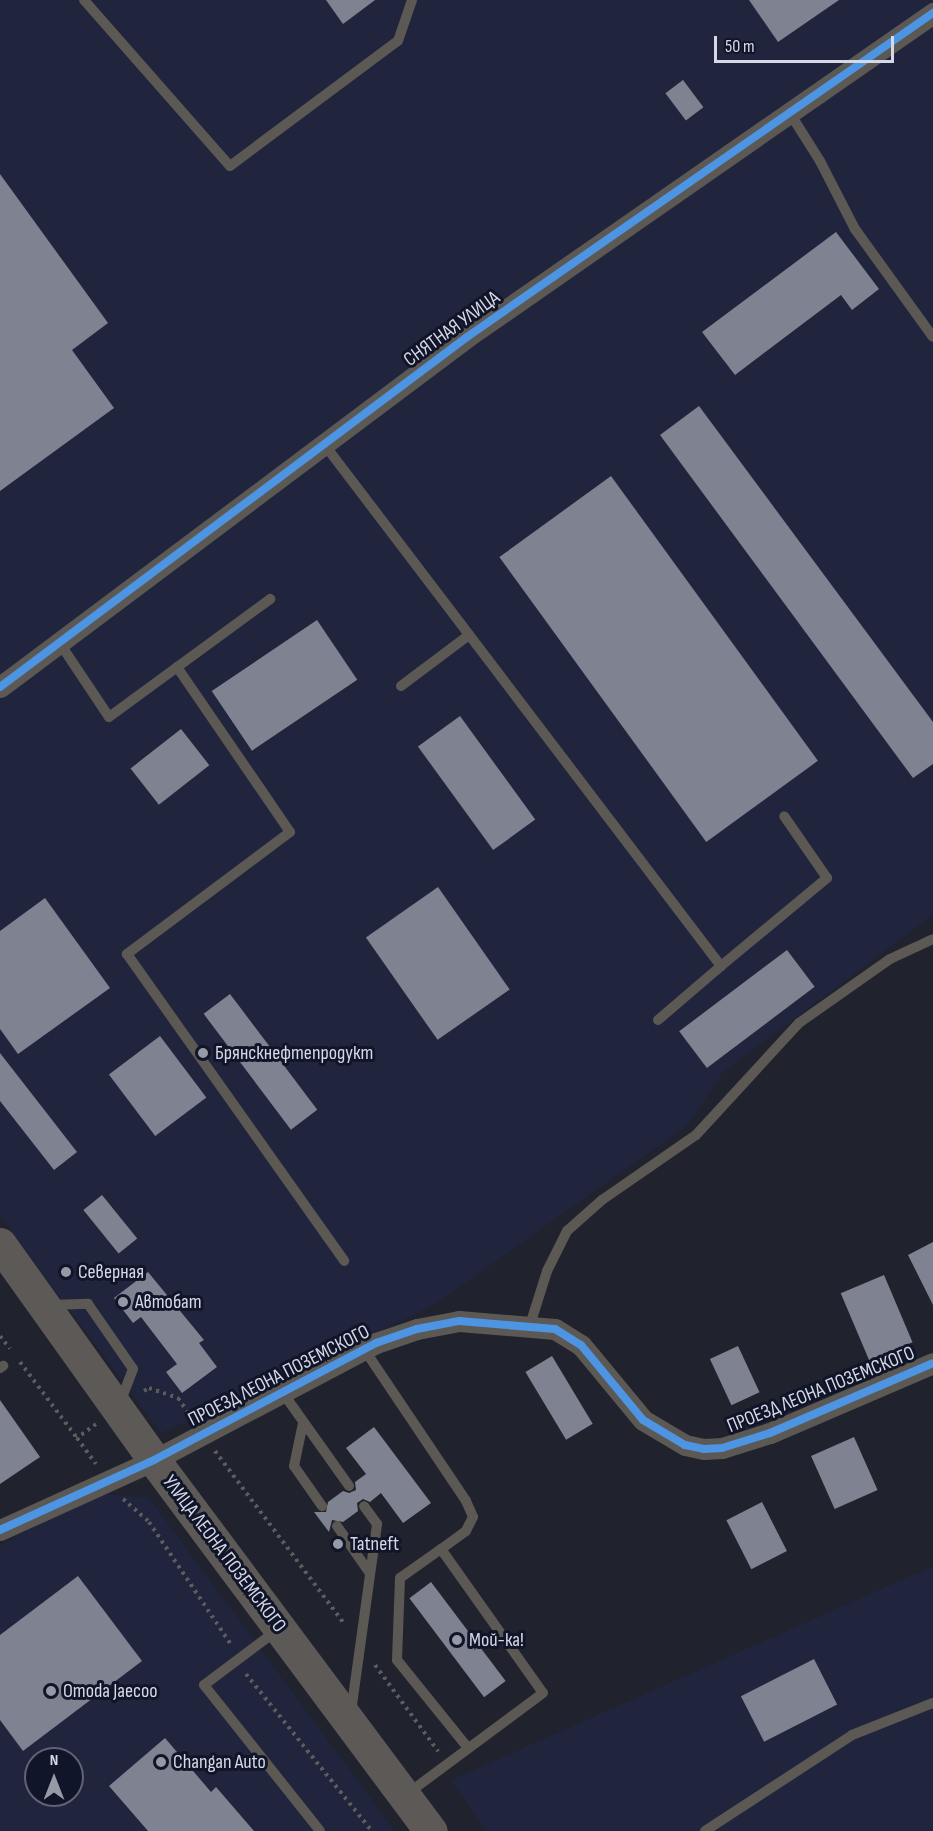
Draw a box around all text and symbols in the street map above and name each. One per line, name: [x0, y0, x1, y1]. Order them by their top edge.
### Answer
scale bar: [717, 24, 897, 62]
text: 50 m: [725, 36, 755, 57]
street label: СНЯТНАЯ УЛИЦА: [399, 286, 505, 372]
place label: Брянскнефтепродукт: [215, 1041, 373, 1065]
marker: Брянскнефтепродукт: [196, 1046, 210, 1060]
place label: Северная: [78, 1260, 144, 1284]
marker: Северная: [59, 1265, 73, 1279]
place label: Автобат: [135, 1290, 202, 1314]
marker: Автобат: [116, 1295, 130, 1309]
street label: ПРОЕЗД ЛЕОНА ПОЗЕМСКОГО: [184, 1320, 374, 1432]
street label: ПРОЕЗД ЛЕОНА ПОЗЕМСКОГО: [724, 1341, 918, 1439]
street label: УЛИЦА ЛЕОНА ПОЗЕМСКОГО: [157, 1471, 291, 1637]
place label: Tatneft: [350, 1532, 399, 1556]
marker: Tatneft: [331, 1537, 345, 1551]
place label: Мой-ка!: [469, 1628, 524, 1652]
marker: Мой-ка!: [450, 1633, 464, 1647]
place label: Omoda Jaecoo: [63, 1679, 158, 1703]
marker: Omoda Jaecoo: [44, 1684, 58, 1698]
north arrow: [24, 1747, 84, 1807]
place label: Changan Auto: [173, 1750, 266, 1774]
text: N: [50, 1751, 58, 1770]
marker: Changan Auto: [154, 1755, 168, 1769]

